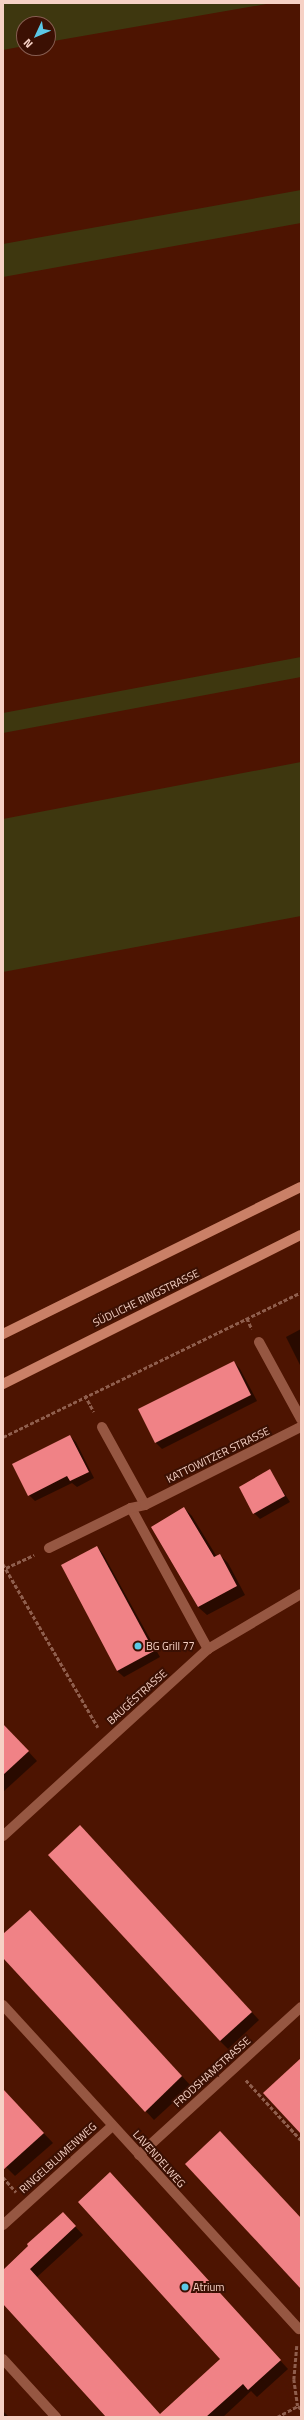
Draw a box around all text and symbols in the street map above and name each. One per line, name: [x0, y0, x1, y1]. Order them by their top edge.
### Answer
north arrow: [16, 16, 56, 56]
text: N: [20, 35, 36, 52]
street label: SÜDLICHE RINGSTRASSE: [91, 1266, 201, 1330]
street label: KATTOWITZER STRASSE: [164, 1424, 272, 1486]
place label: BG Grill 77: [146, 1639, 195, 1653]
marker: BG Grill 77: [133, 1641, 143, 1651]
street label: BAUGÉSTRASSE: [104, 1667, 170, 1727]
street label: FRODSHAMSTRASSE: [171, 2034, 253, 2110]
street label: RINGELBLUMENWEG: [17, 2120, 99, 2196]
street label: LAVENDELWEG: [130, 2128, 188, 2190]
place label: Atrium: [193, 2280, 225, 2294]
marker: Atrium: [180, 2282, 190, 2292]

